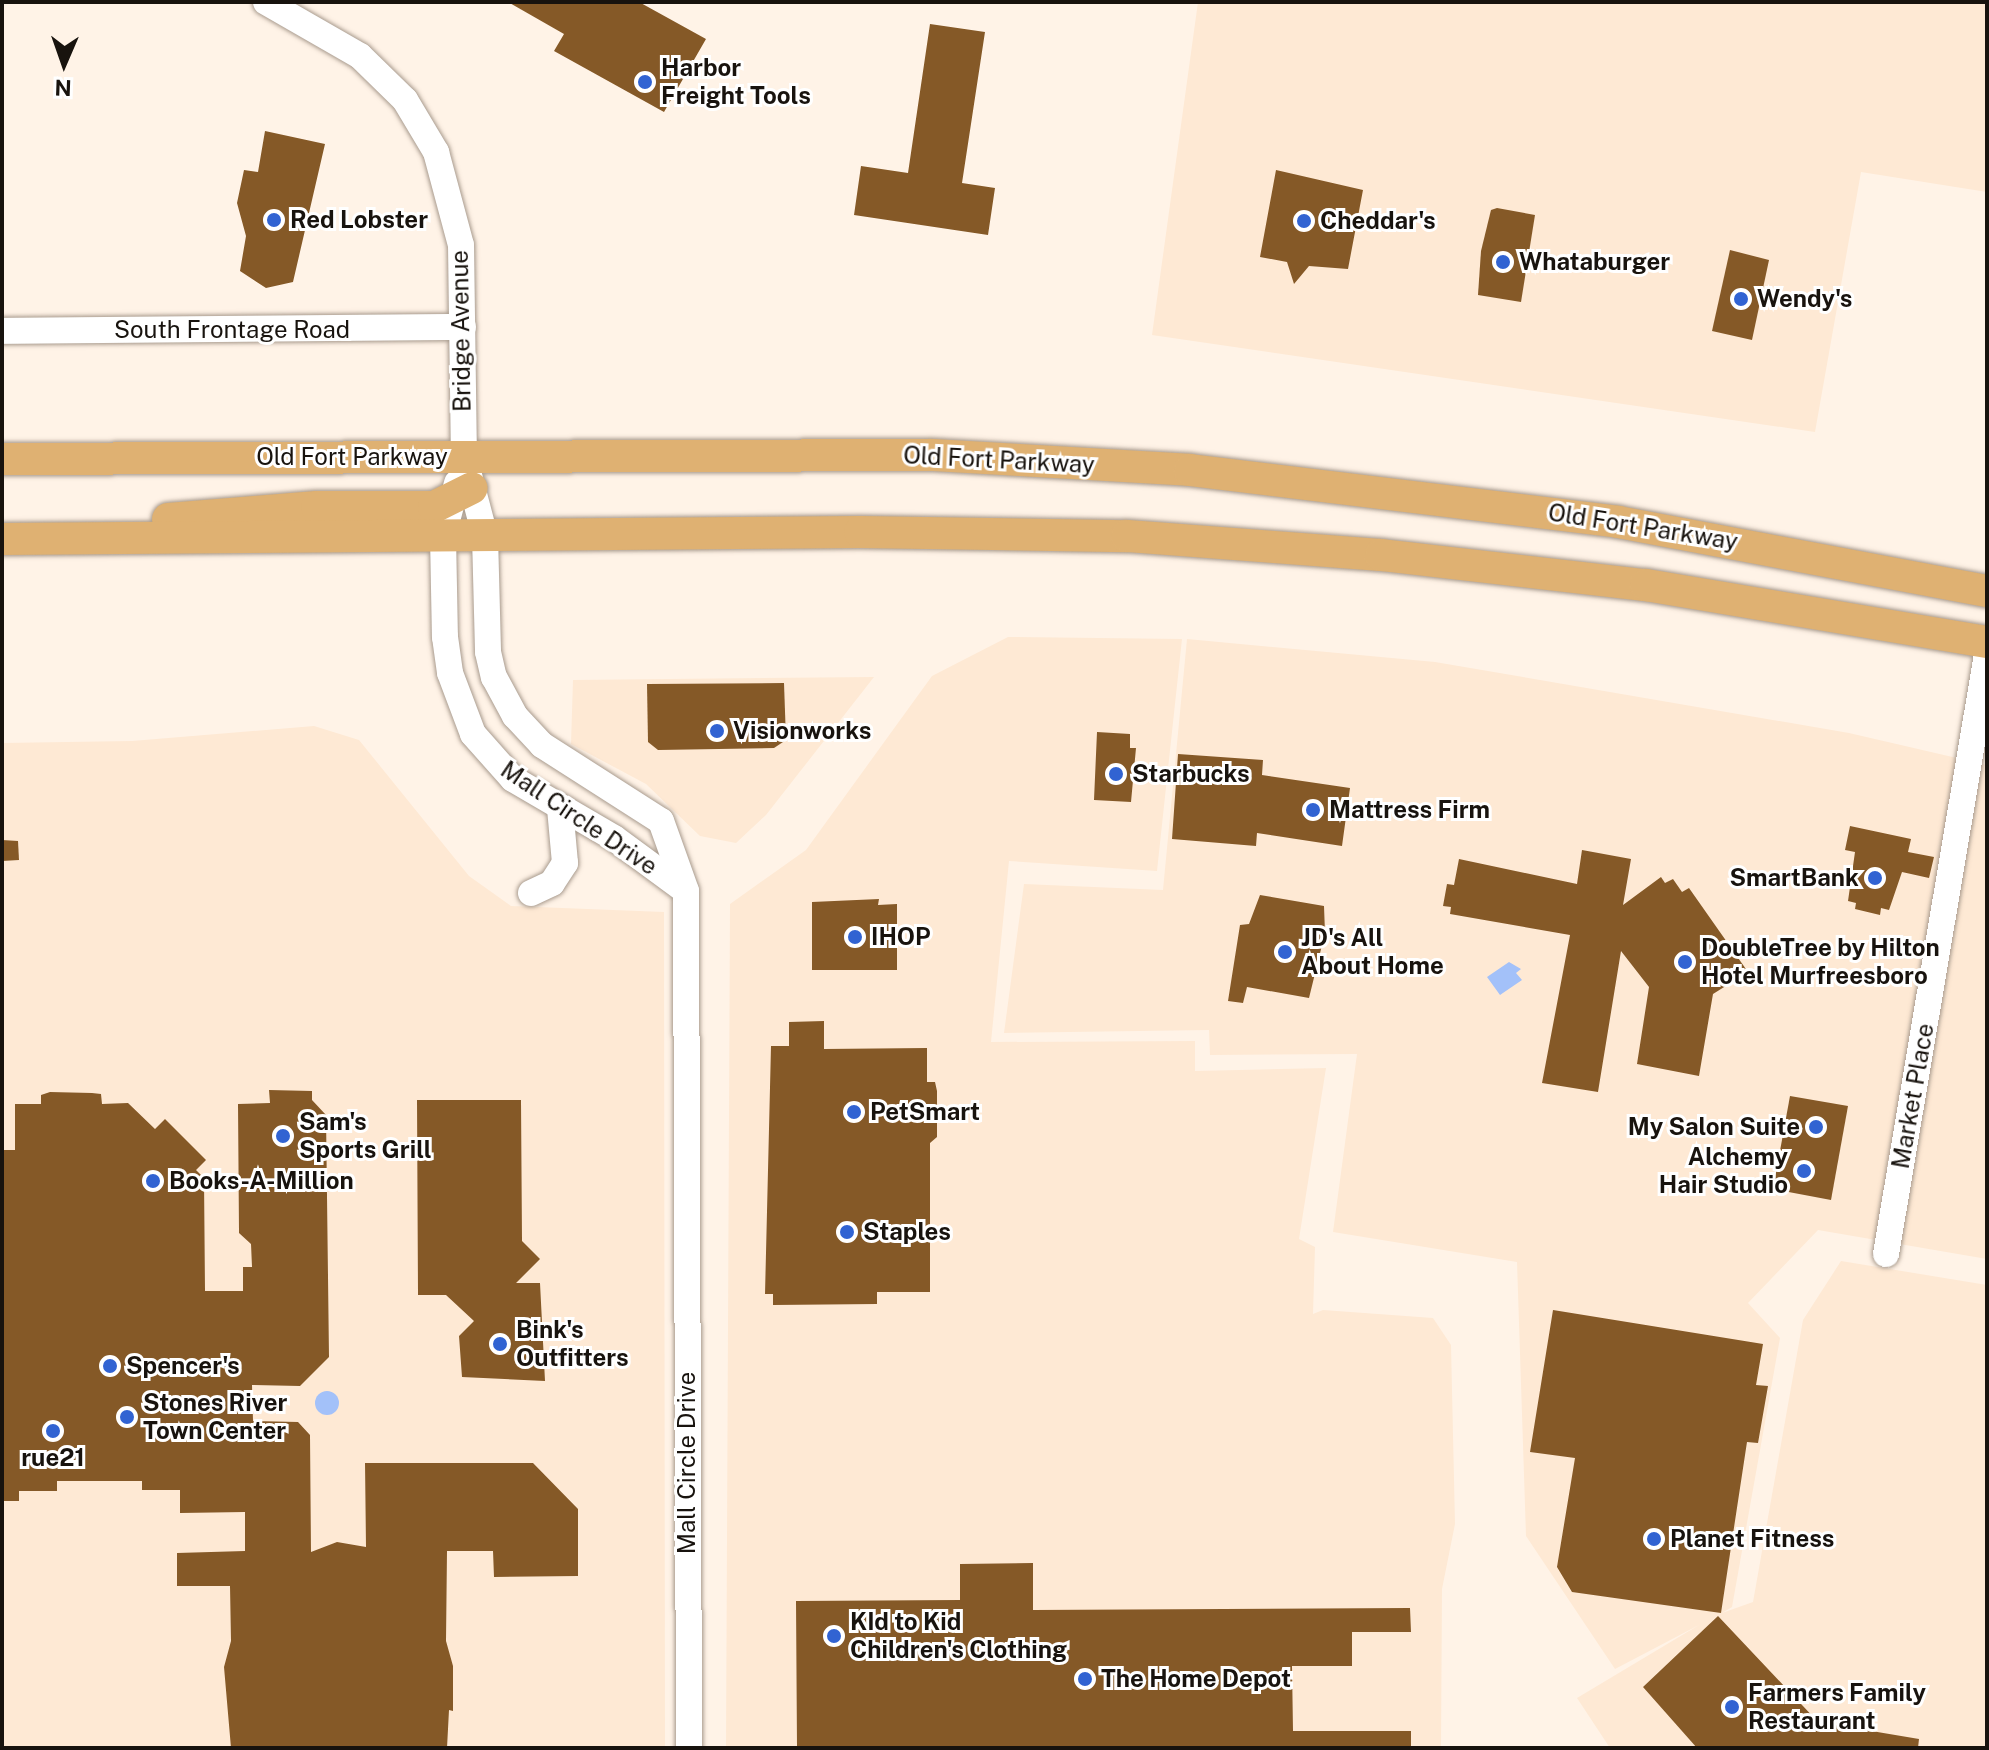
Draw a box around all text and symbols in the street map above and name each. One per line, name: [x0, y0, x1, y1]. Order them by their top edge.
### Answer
north arrow: [24, 24, 104, 104]
place label: Harbor Freight Tools: [661, 54, 811, 110]
marker: Harbor Freight Tools: [636, 73, 654, 91]
text: N: [54, 75, 72, 101]
place label: Red Lobster: [290, 206, 428, 234]
place label: Cheddar's: [1320, 207, 1436, 235]
marker: Red Lobster: [265, 211, 283, 229]
marker: Cheddar's: [1295, 212, 1313, 230]
place label: Whataburger: [1519, 248, 1670, 276]
street label: Bridge Avenue: [445, 250, 477, 412]
marker: Whataburger: [1494, 253, 1512, 271]
place label: Wendy's: [1757, 285, 1853, 313]
marker: Wendy's: [1732, 290, 1750, 308]
street label: South Frontage Road: [114, 316, 350, 344]
street label: Old Fort Parkway: [903, 441, 1095, 479]
street label: Old Fort Parkway: [256, 443, 448, 471]
street label: Old Fort Parkway: [1546, 498, 1740, 556]
place label: Visionworks: [733, 717, 871, 745]
marker: Visionworks: [708, 722, 726, 740]
street label: Mall Circle Drive: [495, 755, 663, 881]
place label: Starbucks: [1132, 760, 1250, 788]
marker: Starbucks: [1107, 765, 1125, 783]
place label: Mattress Firm: [1329, 796, 1490, 824]
marker: Mattress Firm: [1304, 801, 1322, 819]
place label: SmartBank: [1729, 864, 1859, 892]
marker: SmartBank: [1866, 869, 1884, 887]
place label: IHOP: [871, 923, 931, 951]
place label: JD's All About Home: [1301, 924, 1444, 980]
marker: IHOP: [846, 928, 864, 946]
place label: DoubleTree by Hilton Hotel Murfreesboro: [1701, 934, 1940, 990]
marker: JD's All About Home: [1276, 943, 1294, 961]
marker: DoubleTree by Hilton Hotel Murfreesboro: [1676, 953, 1694, 971]
street label: Market Place: [1886, 1021, 1940, 1171]
place label: PetSmart: [870, 1098, 980, 1126]
marker: PetSmart: [845, 1103, 863, 1121]
place label: Sam's Sports Grill: [299, 1108, 432, 1164]
place label: My Salon Suite: [1628, 1113, 1800, 1141]
marker: My Salon Suite: [1807, 1118, 1825, 1136]
marker: Sam's Sports Grill: [274, 1127, 292, 1145]
place label: Alchemy Hair Studio: [1659, 1143, 1788, 1199]
marker: Alchemy Hair Studio: [1795, 1162, 1813, 1180]
place label: Books-A-Million: [169, 1167, 354, 1195]
marker: Books-A-Million: [144, 1172, 162, 1190]
place label: Staples: [863, 1218, 951, 1246]
marker: Staples: [838, 1223, 856, 1241]
place label: Bink's Outfitters: [516, 1316, 629, 1372]
marker: Bink's Outfitters: [491, 1335, 509, 1353]
place label: Spencer's: [126, 1352, 240, 1380]
marker: Spencer's: [101, 1357, 119, 1375]
street label: Mall Circle Drive: [673, 1372, 701, 1554]
place label: Stones River Town Center: [143, 1389, 288, 1445]
marker: Stones River Town Center: [118, 1408, 136, 1426]
marker: rue21: [44, 1422, 62, 1440]
place label: rue21: [21, 1444, 85, 1472]
place label: Planet Fitness: [1670, 1525, 1834, 1553]
marker: Planet Fitness: [1645, 1530, 1663, 1548]
place label: KId to Kid Children's Clothing: [850, 1608, 1067, 1664]
marker: KId to Kid Children's Clothing: [825, 1627, 843, 1645]
place label: The Home Depot: [1101, 1665, 1291, 1693]
marker: The Home Depot: [1076, 1670, 1094, 1688]
place label: Farmers Family Restaurant: [1748, 1679, 1926, 1735]
marker: Farmers Family Restaurant: [1723, 1698, 1741, 1716]

